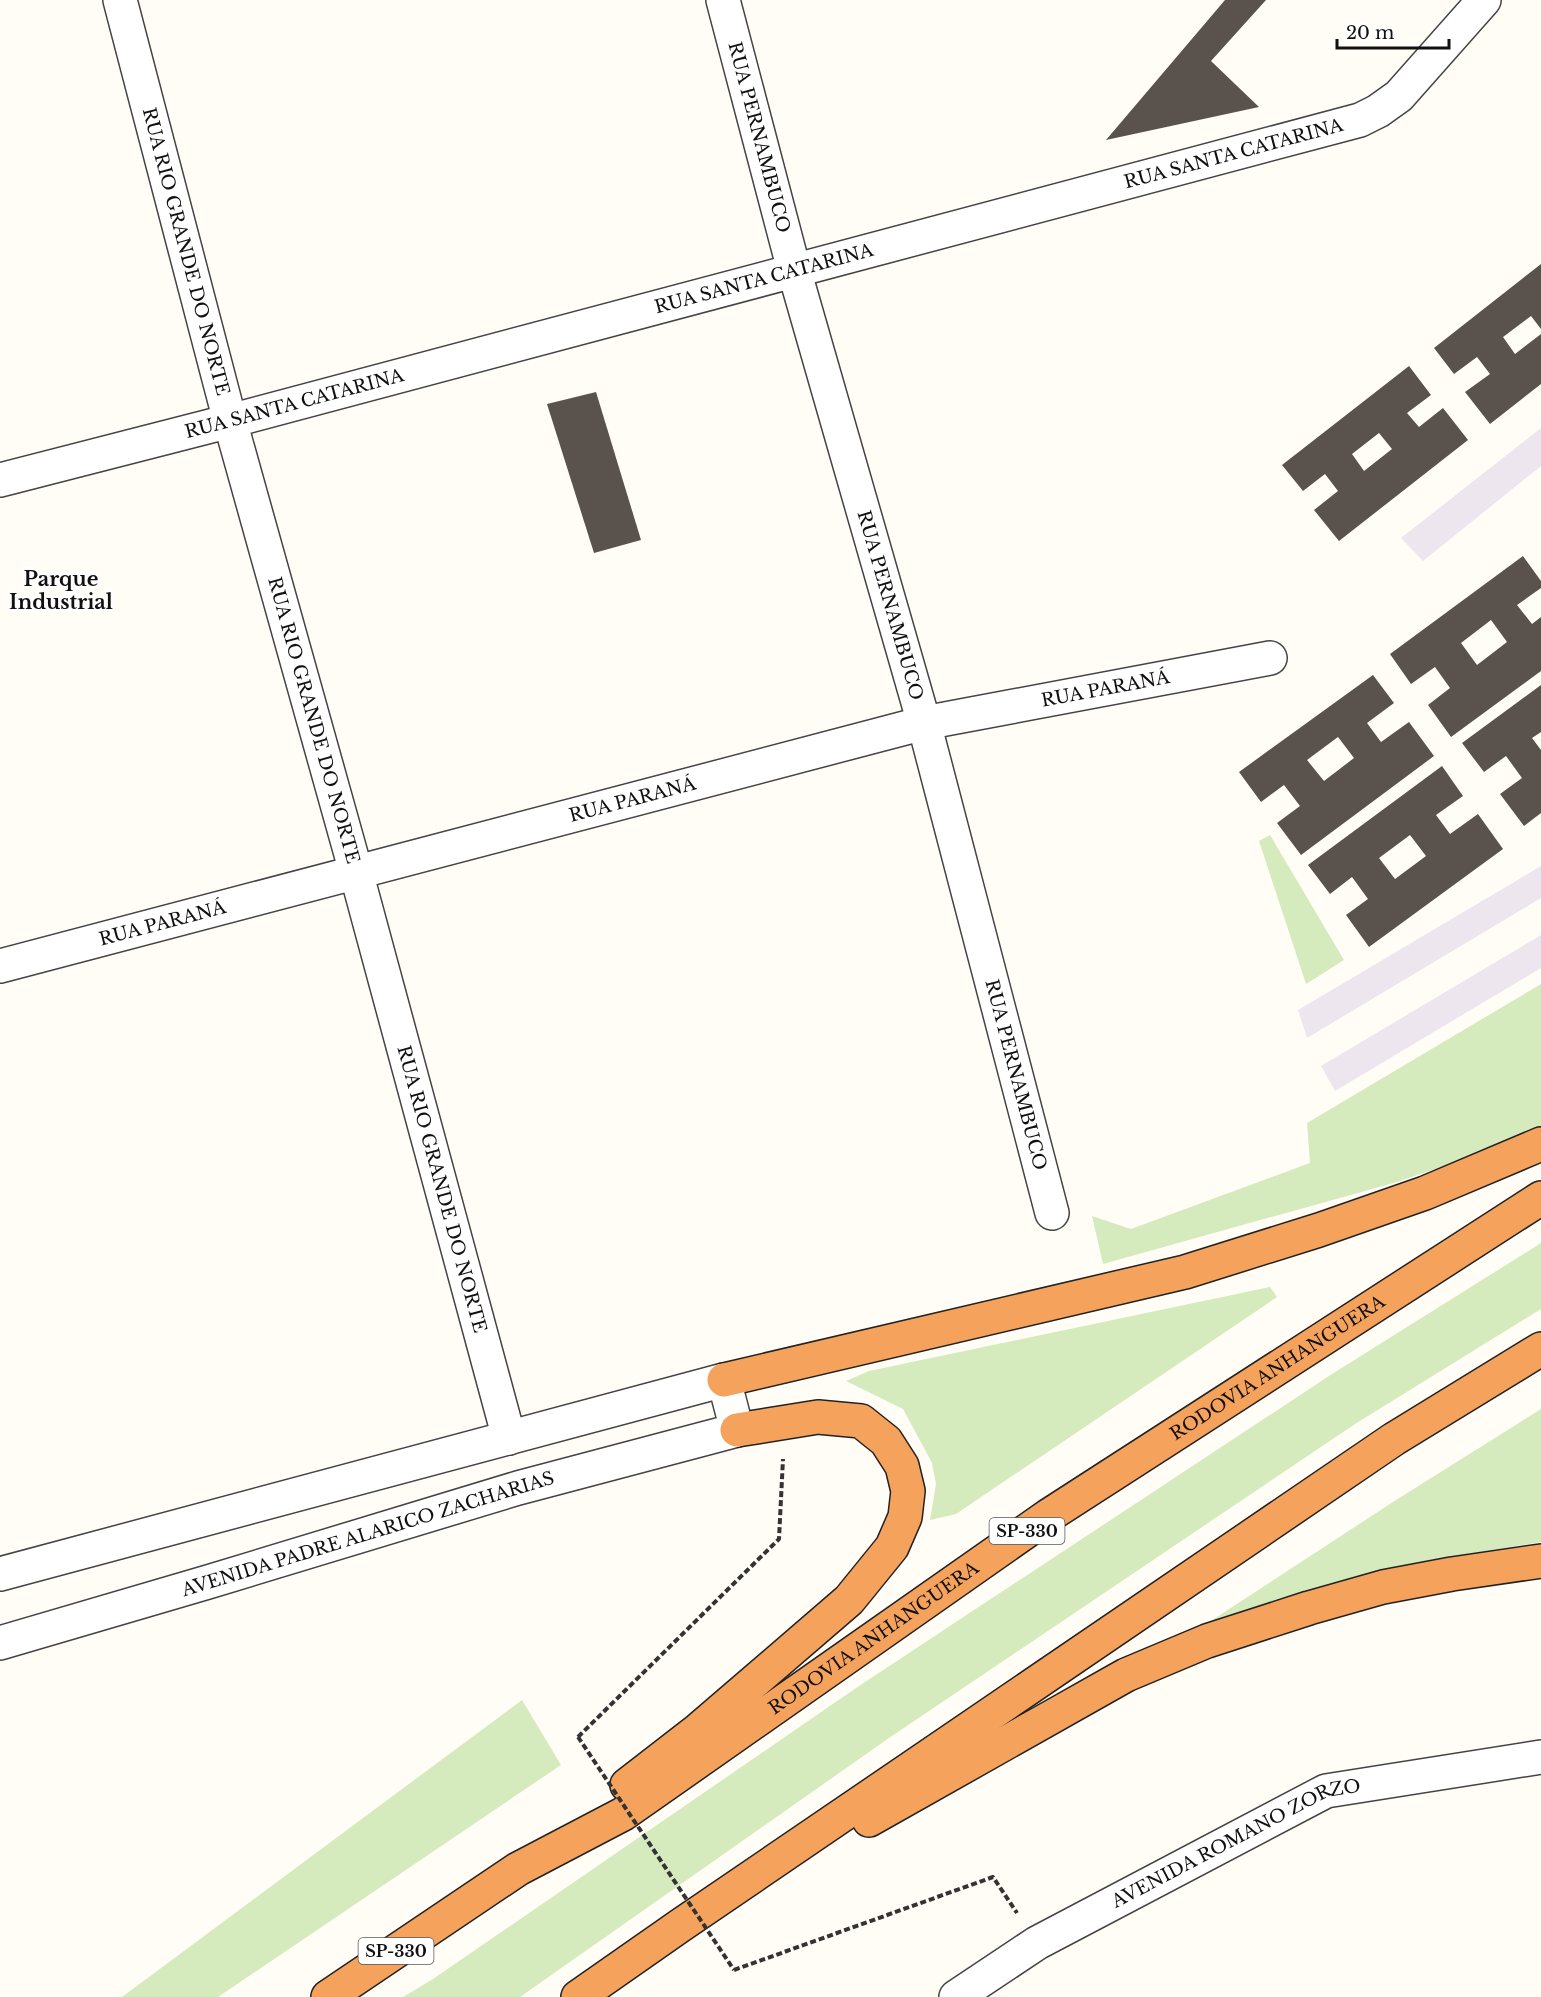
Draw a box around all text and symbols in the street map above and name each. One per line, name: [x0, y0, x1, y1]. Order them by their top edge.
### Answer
scale bar: [1337, 12, 1450, 50]
text: 20 m: [1346, 22, 1394, 44]
street label: RUA PERNAMBUCO: [723, 40, 795, 235]
street label: RUA RIO GRANDE DO NORTE: [138, 105, 234, 398]
street label: RUA SANTA CATARINA: [1122, 114, 1346, 193]
street label: RUA SANTA CATARINA: [652, 239, 877, 318]
street label: RUA SANTA CATARINA: [182, 364, 407, 443]
street label: RUA PERNAMBUCO: [853, 508, 928, 703]
district label: Parque Industrial: [9, 567, 113, 614]
street label: RUA RIO GRANDE DO NORTE: [263, 575, 364, 866]
street label: RUA PARANÁ: [1039, 665, 1172, 712]
street label: RUA PARANÁ: [567, 771, 699, 827]
street label: RUA PARANÁ: [97, 895, 229, 950]
street label: RUA PERNAMBUCO: [980, 977, 1051, 1173]
street label: RUA RIO GRANDE DO NORTE: [392, 1043, 491, 1335]
street label: RODOVIA ANHANGUERA: [1166, 1290, 1390, 1445]
street label: AVENIDA PADRE ALARICO ZACHARIAS: [178, 1467, 557, 1602]
road number: SP-330: [990, 1518, 1064, 1544]
street label: RODOVIA ANHANGUERA: [765, 1556, 984, 1719]
street label: AVENIDA ROMANO ZORZO: [1107, 1775, 1362, 1913]
road number: SP-330: [358, 1938, 434, 1964]

